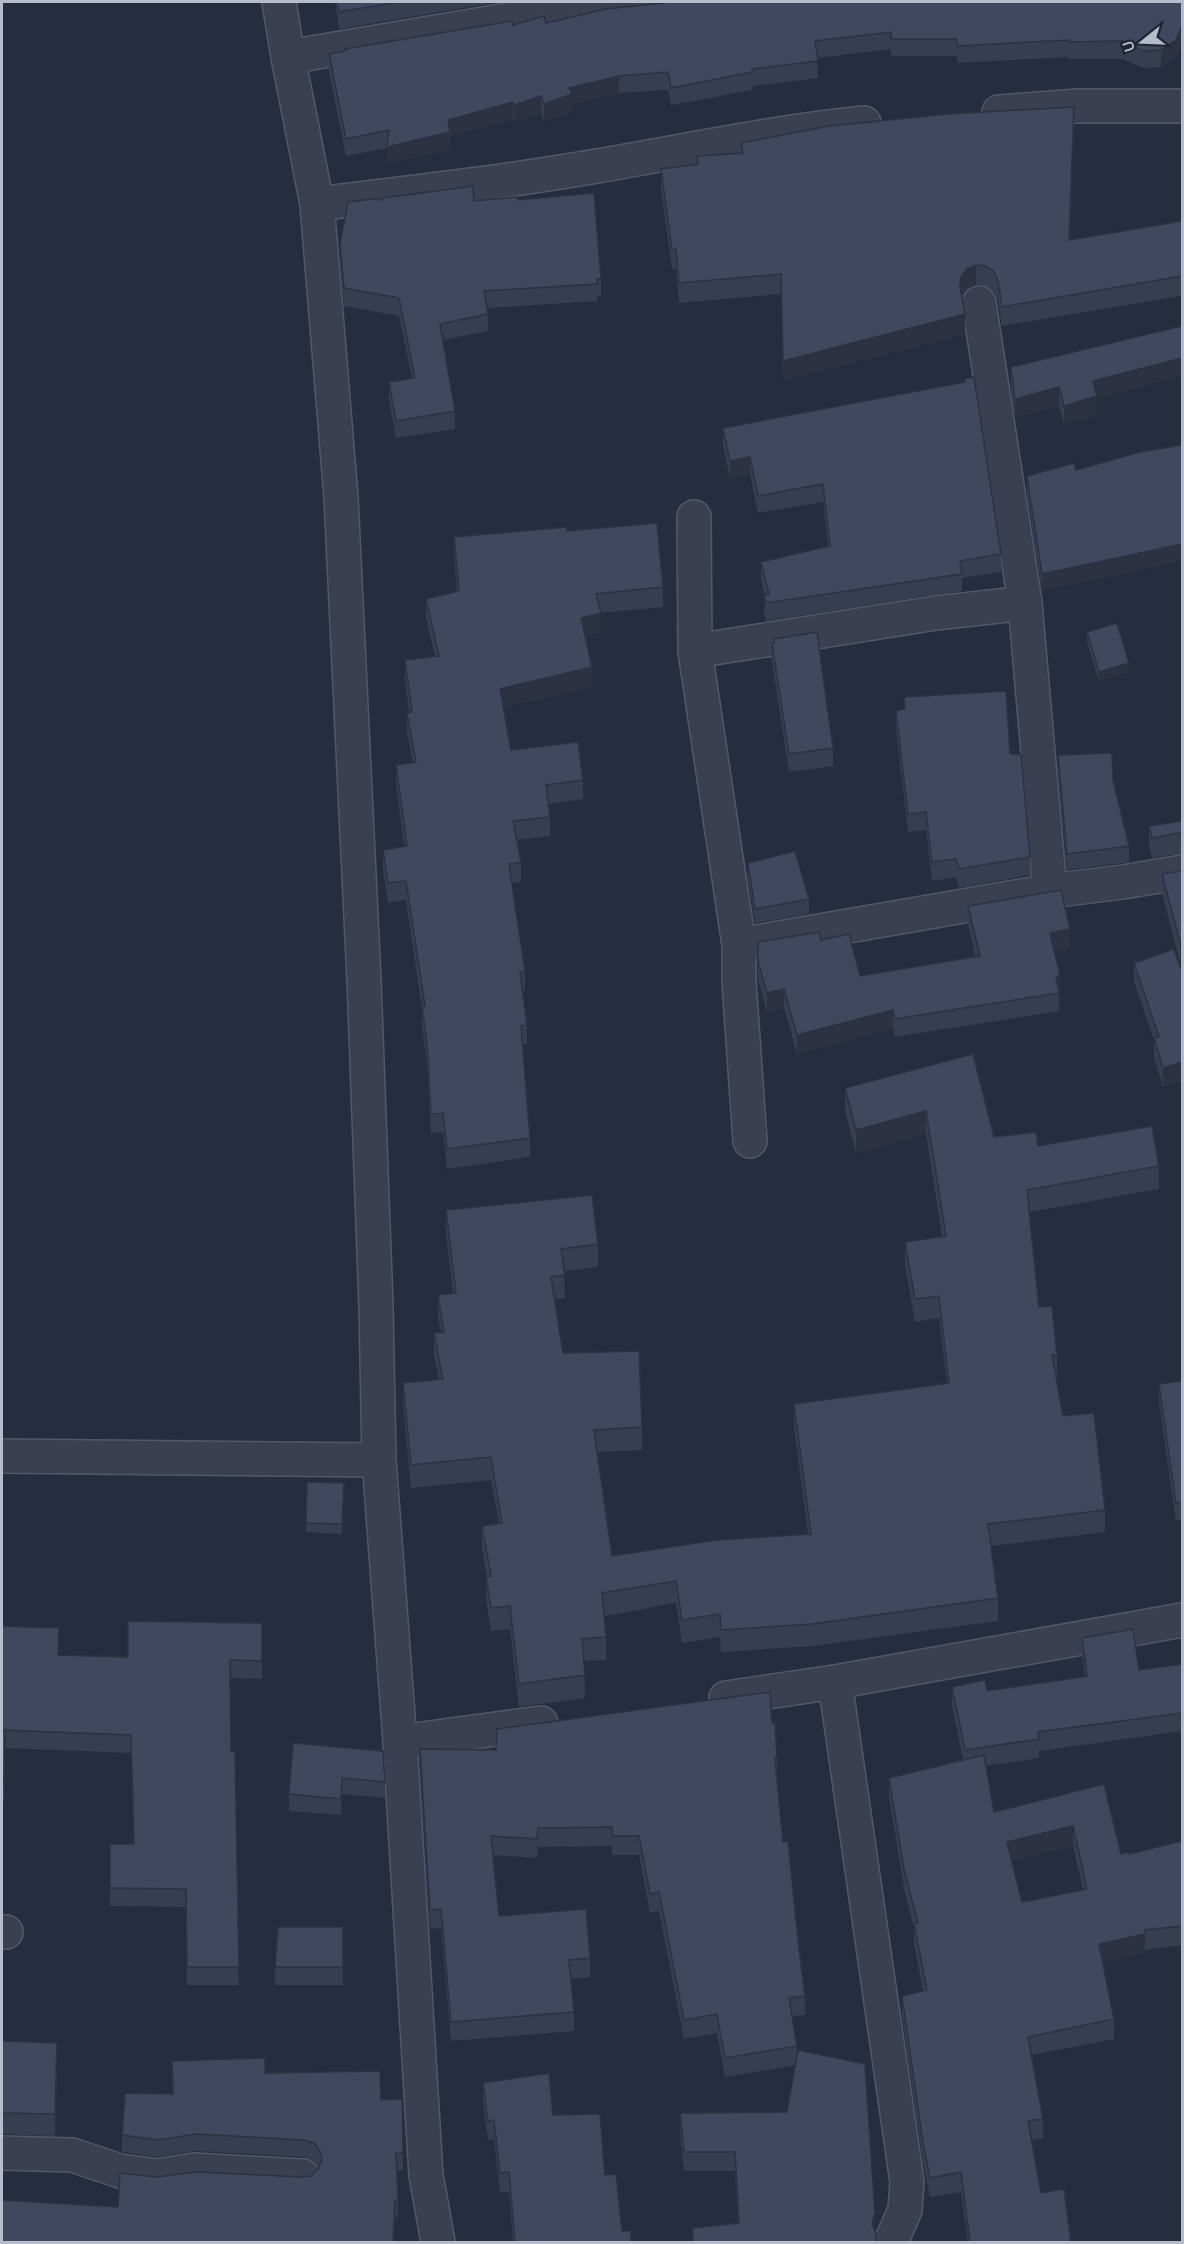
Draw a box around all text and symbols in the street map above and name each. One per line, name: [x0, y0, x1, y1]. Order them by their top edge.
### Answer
north arrow: [1112, 12, 1172, 72]
text: U: [1117, 38, 1139, 55]

